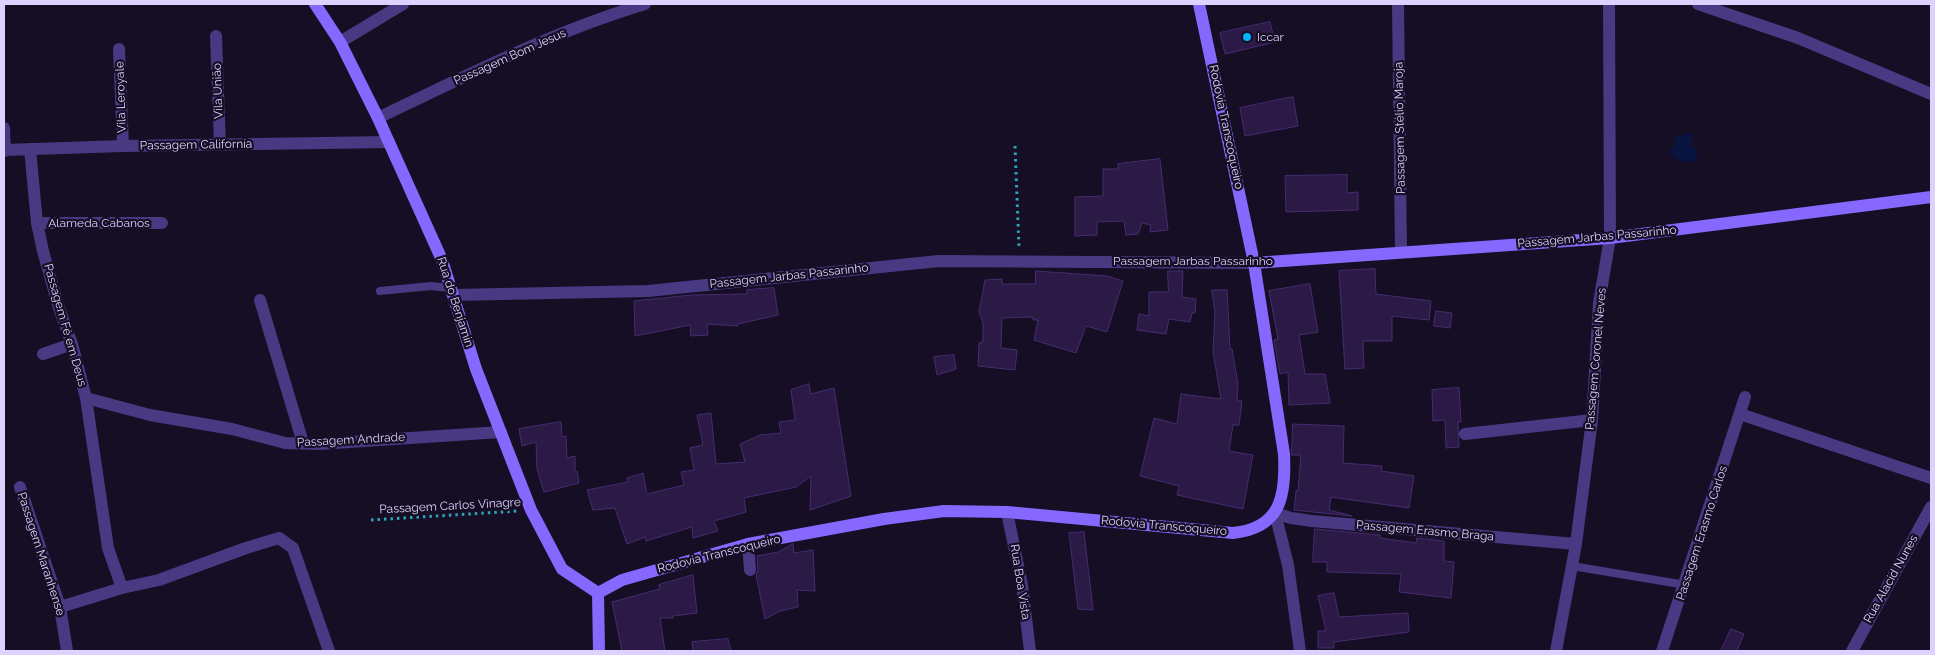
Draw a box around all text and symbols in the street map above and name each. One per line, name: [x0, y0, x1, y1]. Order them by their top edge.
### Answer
street label: Passagem Bom Jesus: [452, 26, 568, 88]
place label: Iccar: [1257, 30, 1284, 44]
marker: Iccar: [1241, 31, 1253, 43]
street label: Vila Leroyale: [113, 61, 129, 133]
street label: Passagem Stélio Maroja: [1392, 62, 1408, 194]
street label: Vila União: [210, 63, 226, 119]
street label: Rodovia Transcoqueiro: [1206, 64, 1246, 190]
street label: Passagem Californía: [140, 137, 252, 153]
street label: Alameda Cabanos: [48, 216, 150, 230]
street label: Passagem Jarbas Passarinho: [1517, 223, 1677, 251]
street label: Passagem Jarbas Passarinho: [1113, 254, 1273, 268]
street label: Rua do Benjamin: [434, 255, 476, 349]
street label: Passagem Jarbas Passarinho: [709, 260, 869, 292]
street label: Passagem Fé em Deus: [41, 262, 89, 388]
street label: Passagem Coronel Neves: [1583, 287, 1609, 431]
street label: Passagem Andrade: [296, 430, 406, 450]
street label: Passagem Erasmo Carlos: [1673, 464, 1731, 602]
street label: Passagem Maranhense: [14, 490, 68, 618]
street label: Passagem Carlos Vinagre: [379, 495, 521, 517]
street label: Rodovia Transcoqueiro: [1100, 513, 1228, 539]
street label: Passagem Erasmo Braga: [1355, 518, 1495, 544]
street label: Rodovia Transcoqueiro: [656, 532, 782, 576]
street label: Rua Alacid Nunes: [1861, 533, 1921, 625]
street label: Rua Boa Vista: [1007, 543, 1033, 621]

